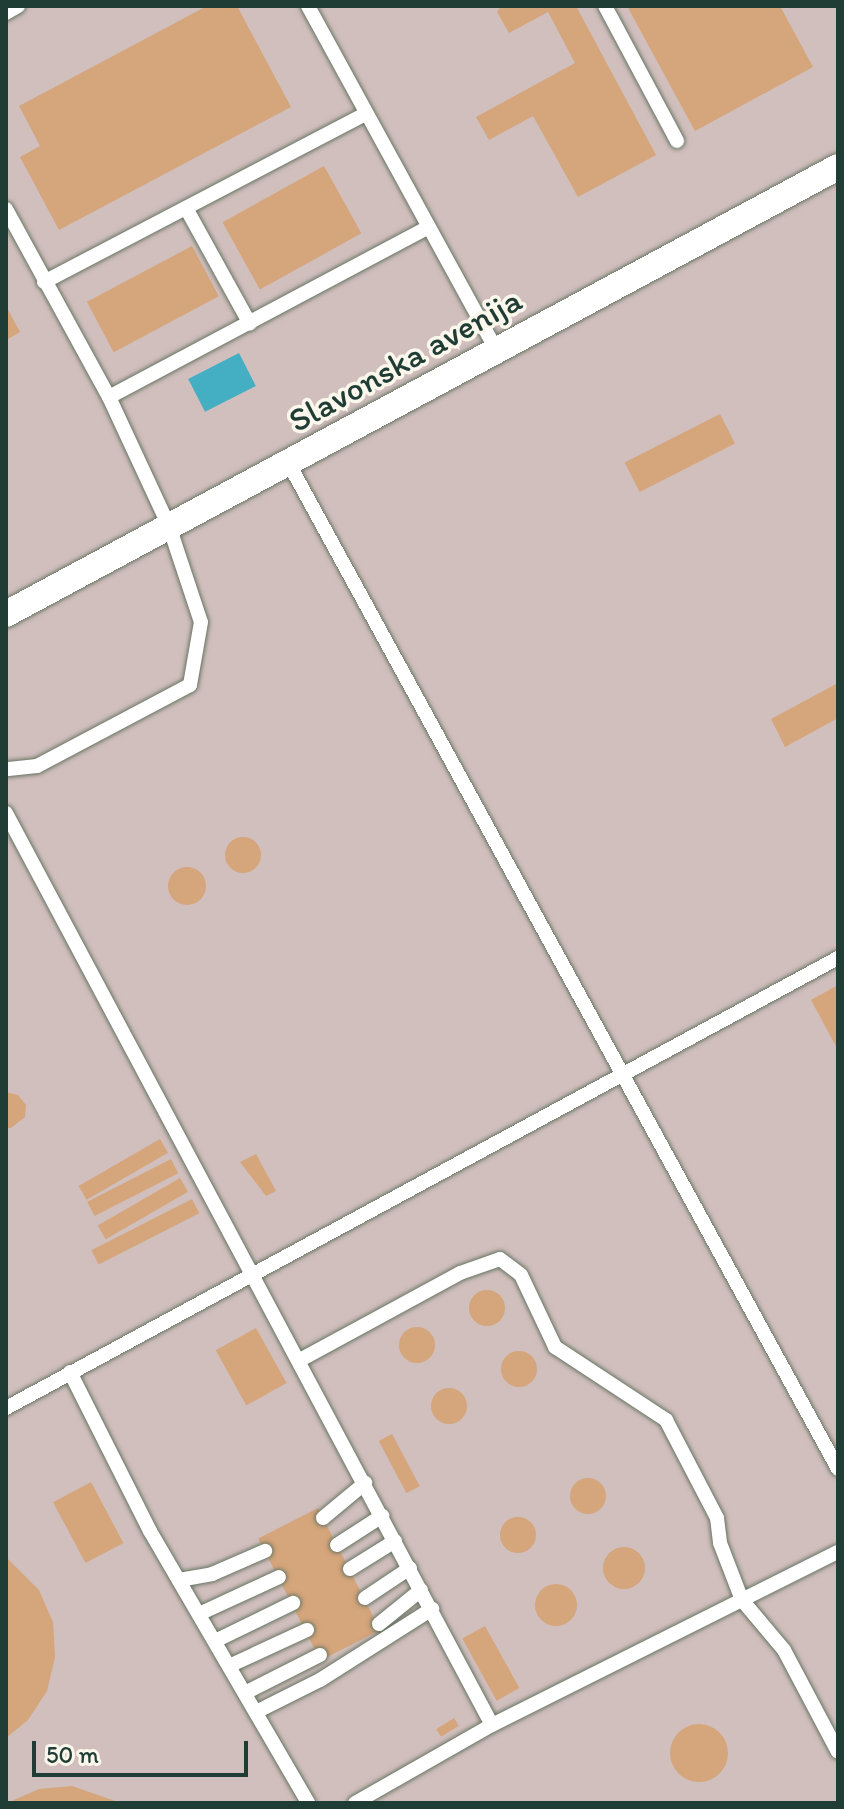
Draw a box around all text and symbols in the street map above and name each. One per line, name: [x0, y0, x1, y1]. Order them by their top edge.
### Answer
street label: Slavonska avenija: [282, 279, 528, 441]
scale bar: [36, 1725, 252, 1775]
text: 50 m: [46, 1740, 99, 1769]

